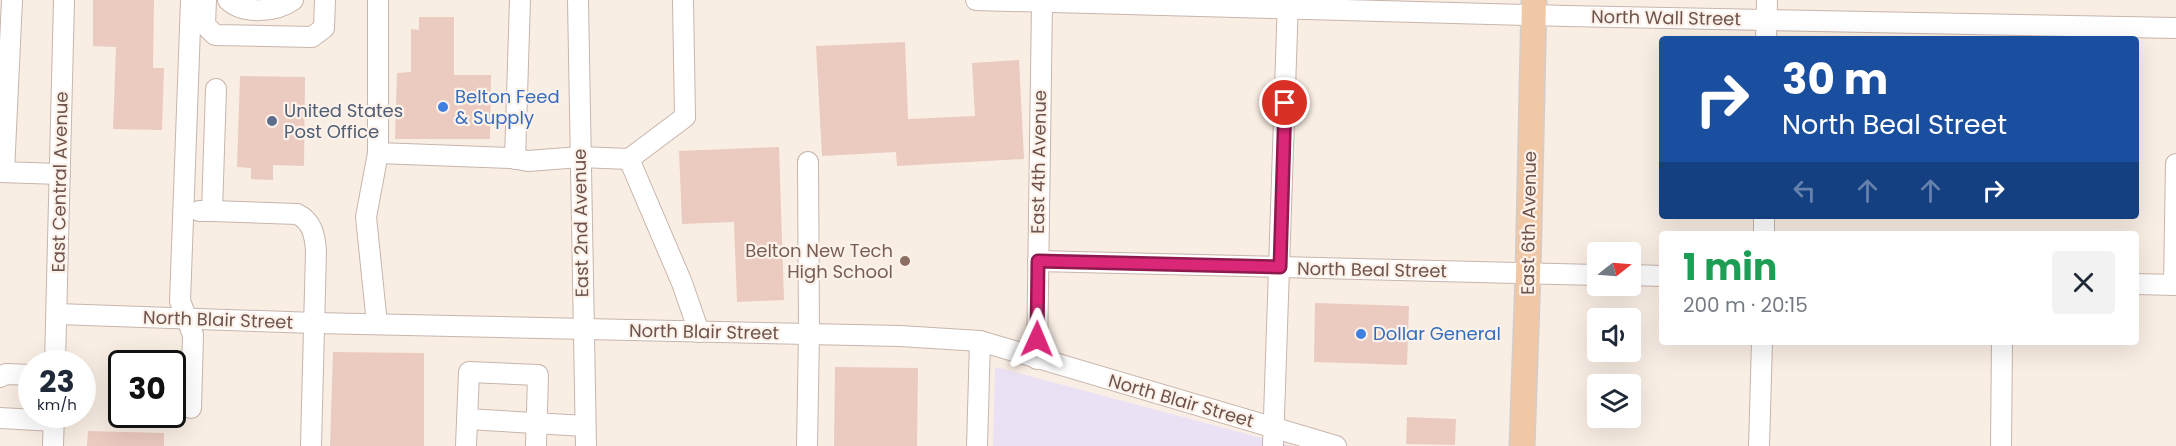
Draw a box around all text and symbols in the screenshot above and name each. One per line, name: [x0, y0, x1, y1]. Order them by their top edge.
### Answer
street label: North Wall Street: [1591, 4, 1741, 31]
text: 30 m: [1782, 50, 1888, 109]
icon: right: [1683, 60, 1761, 138]
pin: [1259, 77, 1310, 128]
place label: Belton Feed & Supply: [455, 84, 560, 130]
icon: arrive: [1268, 86, 1301, 119]
street label: East 4th Avenue: [1025, 90, 1052, 234]
street label: East Central Avenue: [45, 91, 74, 273]
place label: United States Post Office: [284, 98, 403, 144]
marker: Belton Feed & Supply: [436, 100, 450, 114]
text: North Beal Street: [1782, 106, 2007, 143]
marker: United States Post Office: [265, 114, 279, 128]
street label: East 2nd Avenue: [567, 149, 594, 298]
street label: East 6th Avenue: [1515, 151, 1542, 295]
icon: left: [1788, 174, 1821, 207]
icon: ahead: [1851, 174, 1884, 207]
icon: ahead: [1914, 174, 1947, 207]
icon: right: [1977, 174, 2010, 207]
place label: Belton New Tech High School: [745, 238, 893, 284]
north arrow: [1587, 242, 1641, 296]
map controls: [1587, 242, 1641, 428]
text: 1 min: [1683, 242, 1777, 293]
button: close: [2052, 251, 2115, 314]
marker: Belton New Tech High School: [898, 254, 912, 268]
street label: North Beal Street: [1297, 256, 1447, 283]
text: 200 m · 20:15: [1683, 291, 1808, 319]
street label: North Blair Street: [143, 304, 293, 335]
position arrow: [1005, 307, 1069, 371]
button: sound: [1587, 308, 1641, 362]
street label: North Blair Street: [629, 318, 779, 345]
place label: Dollar General: [1373, 321, 1501, 346]
marker: Dollar General: [1354, 327, 1368, 341]
speed limit sign: 30: [108, 350, 186, 428]
text: 23: [39, 360, 75, 403]
street label: North Blair Street: [1106, 368, 1257, 433]
button: layers: [1587, 374, 1641, 428]
text: km/h: [37, 394, 77, 415]

